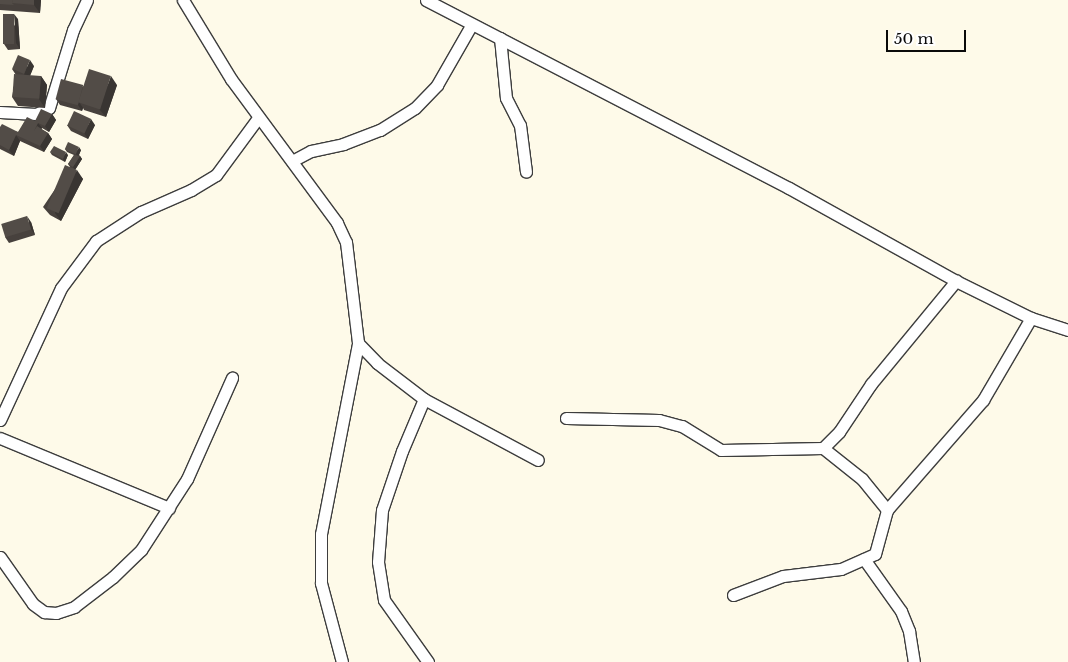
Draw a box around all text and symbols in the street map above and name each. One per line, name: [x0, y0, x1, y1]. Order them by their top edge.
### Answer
scale bar: [888, 20, 968, 52]
text: 50 m: [894, 29, 934, 48]

